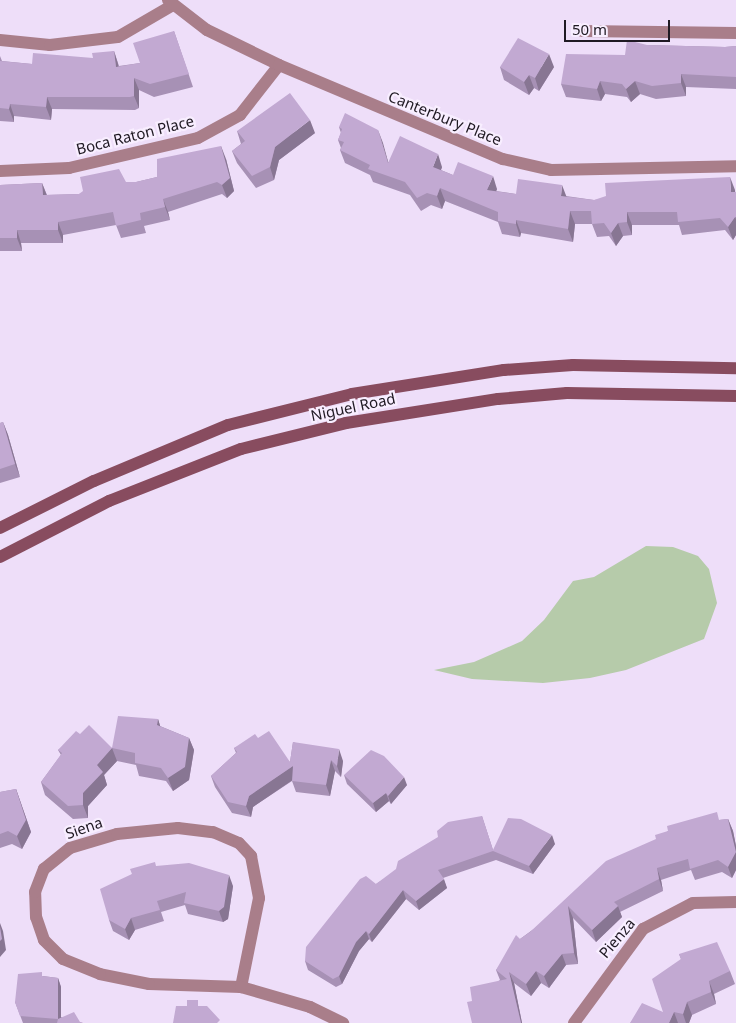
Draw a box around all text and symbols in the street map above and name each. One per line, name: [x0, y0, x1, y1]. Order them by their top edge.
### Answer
scale bar: [566, 10, 672, 42]
text: 50 m: [572, 19, 607, 39]
street label: Canterbury Place: [386, 87, 504, 149]
street label: Boca Raton Place: [74, 112, 196, 158]
street label: Niguel Road: [309, 389, 397, 425]
street label: Siena: [63, 813, 105, 843]
street label: Pienza: [595, 915, 639, 961]

